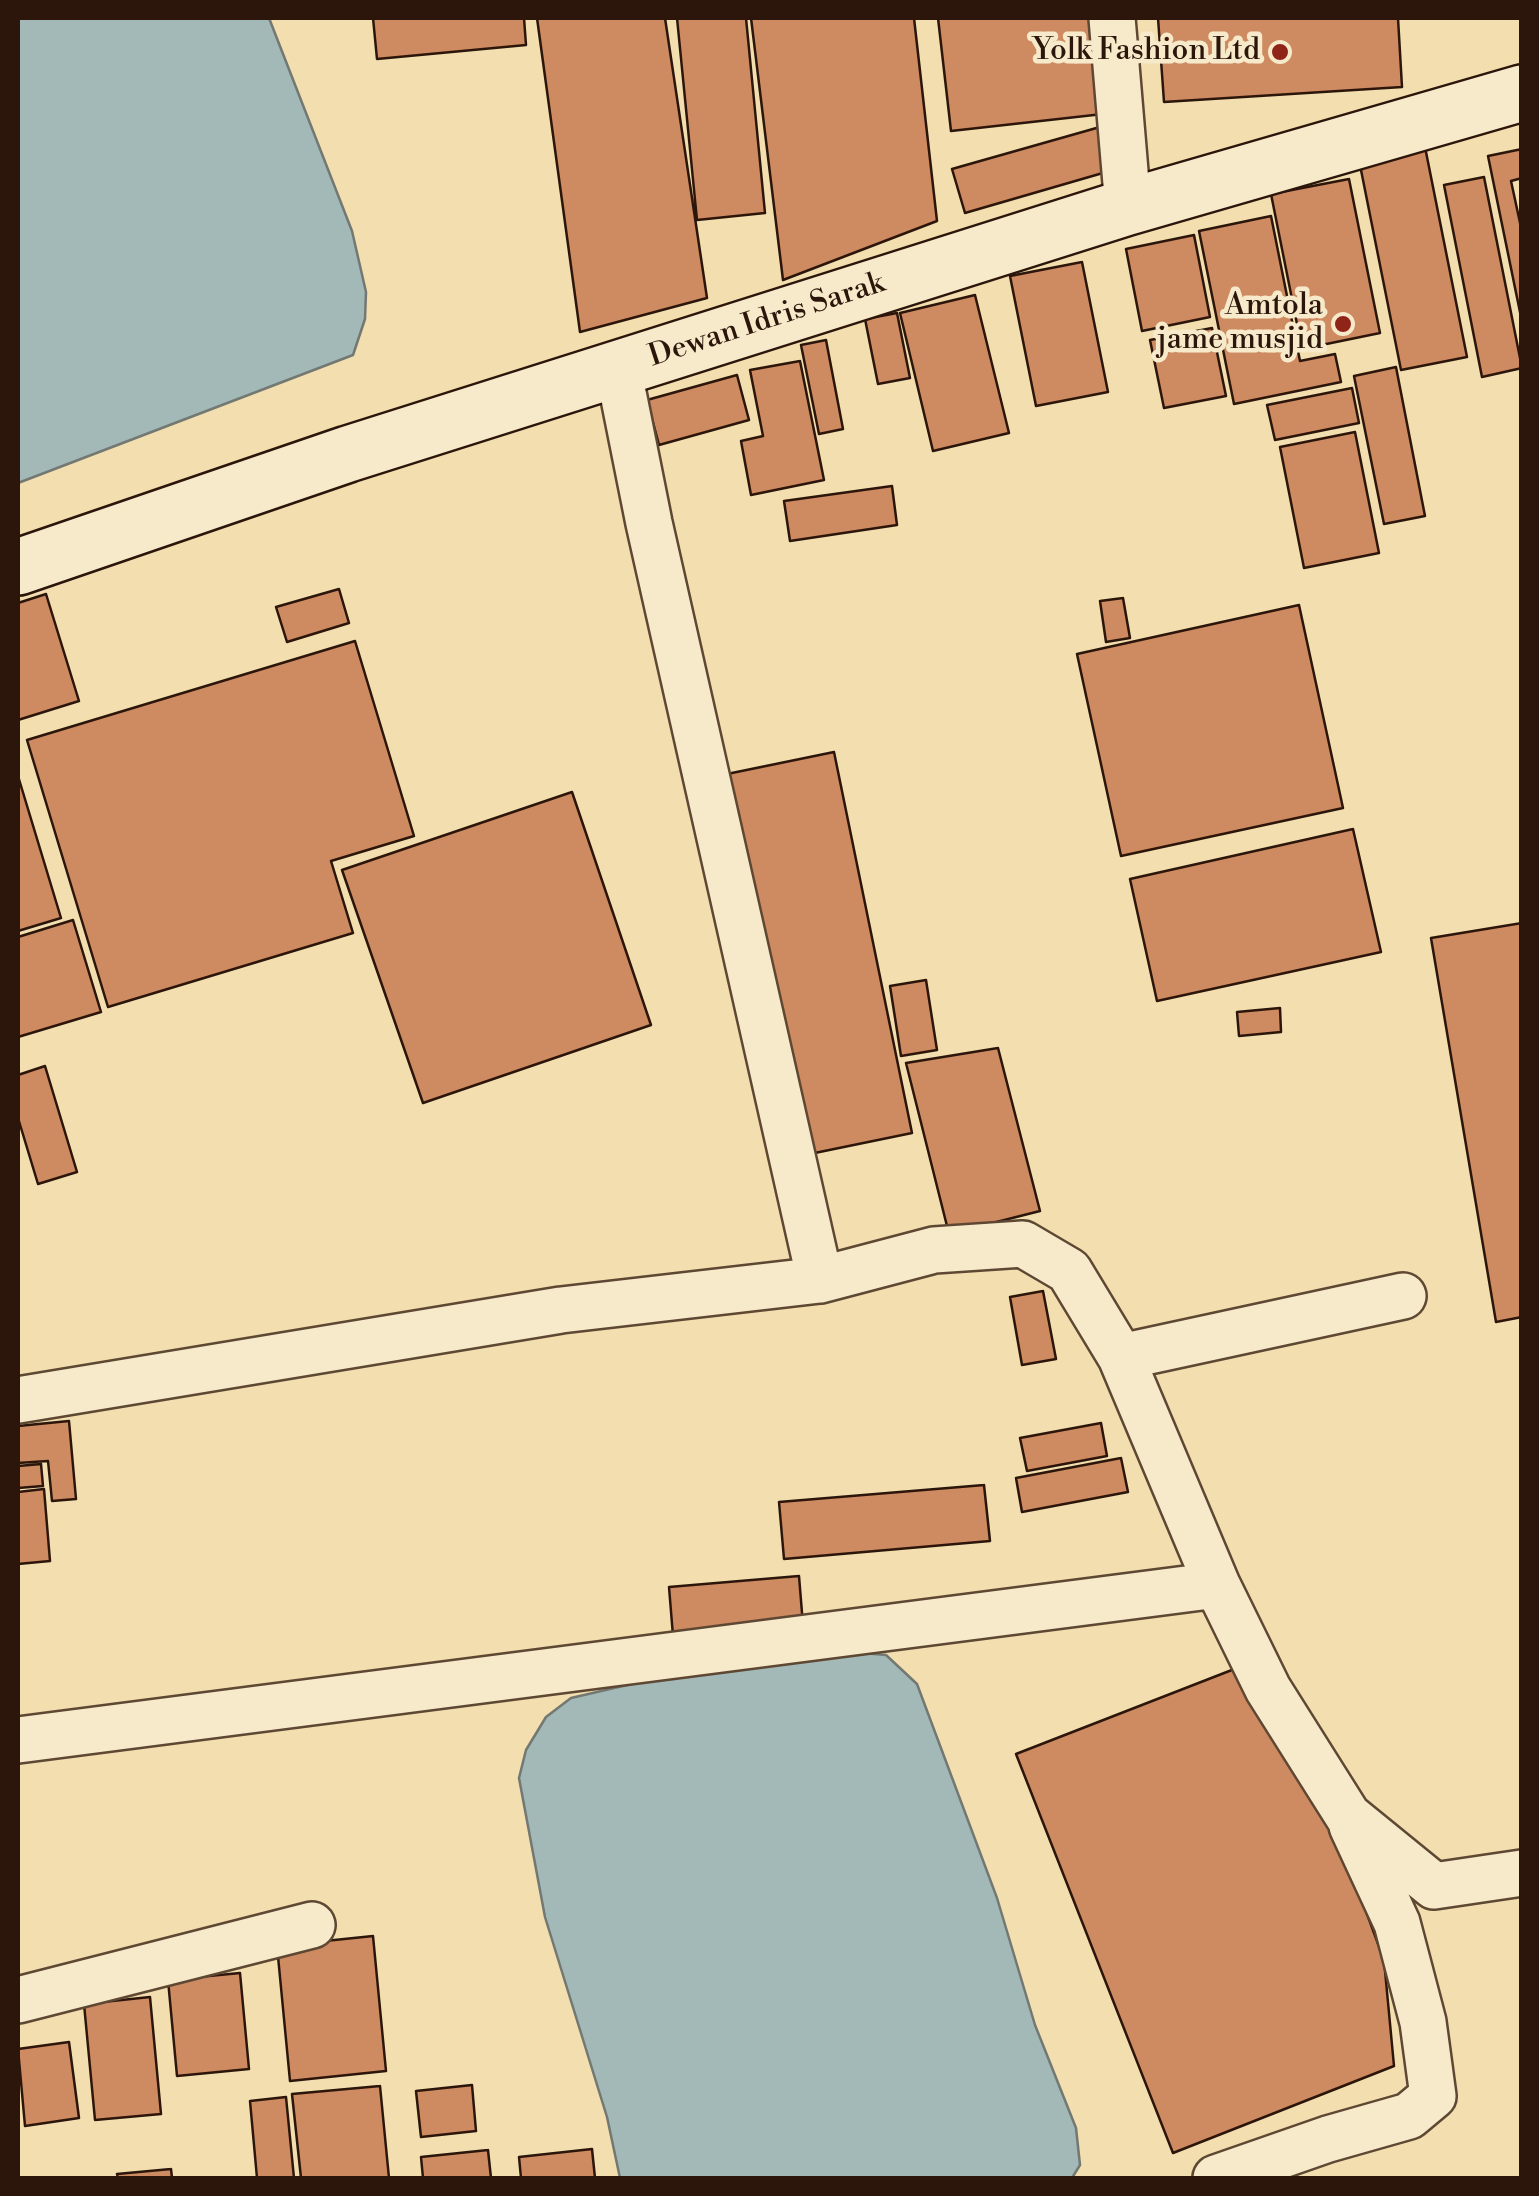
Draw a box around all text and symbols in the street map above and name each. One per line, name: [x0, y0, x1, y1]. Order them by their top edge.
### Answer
place label: Yolk Fashion Ltd: [1033, 34, 1260, 70]
marker: Yolk Fashion Ltd: [1269, 41, 1291, 63]
street label: Dewan Idris Sarak: [645, 266, 889, 376]
place label: Amtola jame musjid: [1157, 289, 1323, 360]
marker: Amtola jame musjid: [1332, 313, 1354, 335]

